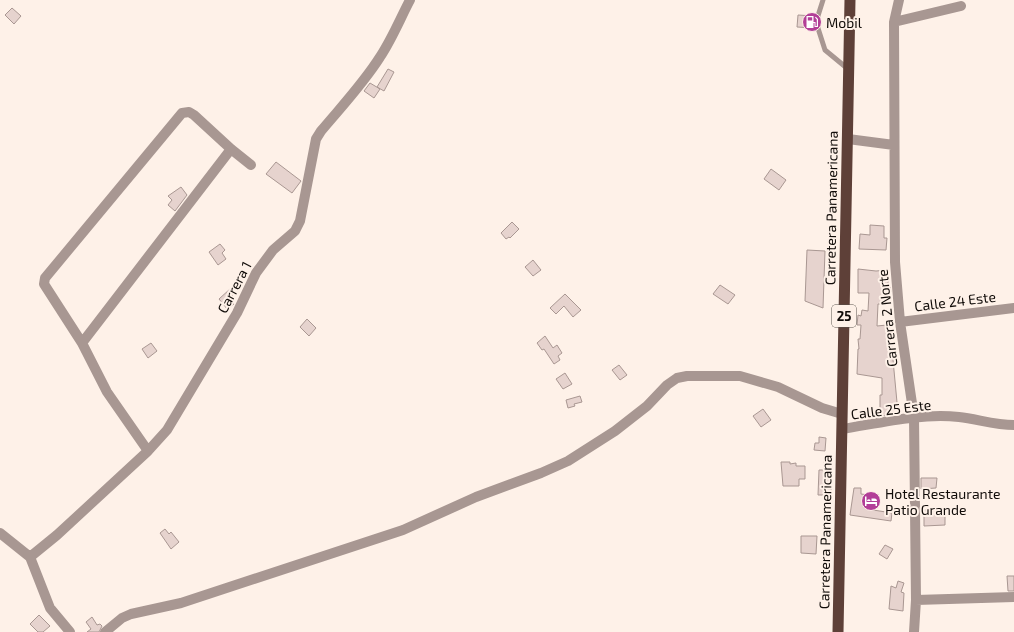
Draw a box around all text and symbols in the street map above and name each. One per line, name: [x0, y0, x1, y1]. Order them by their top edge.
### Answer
fuel station icon: Mobil: [801, 11, 823, 33]
place label: Mobil: [826, 14, 863, 31]
street label: Carretera Panamericana: [821, 131, 841, 285]
street label: Carrera 1: [213, 258, 255, 316]
street label: Carrera 2 Norte: [873, 268, 901, 368]
street label: Calle 24 Este: [913, 288, 997, 314]
road number: 25: [832, 305, 856, 327]
street label: Calle 25 Este: [850, 396, 932, 422]
street label: Carretera Panamericana: [815, 455, 835, 609]
place label: Hotel Restaurante Patio Grande: [885, 485, 1001, 518]
hotel icon: Hotel Restaurante Patio Grande: [860, 490, 882, 512]

